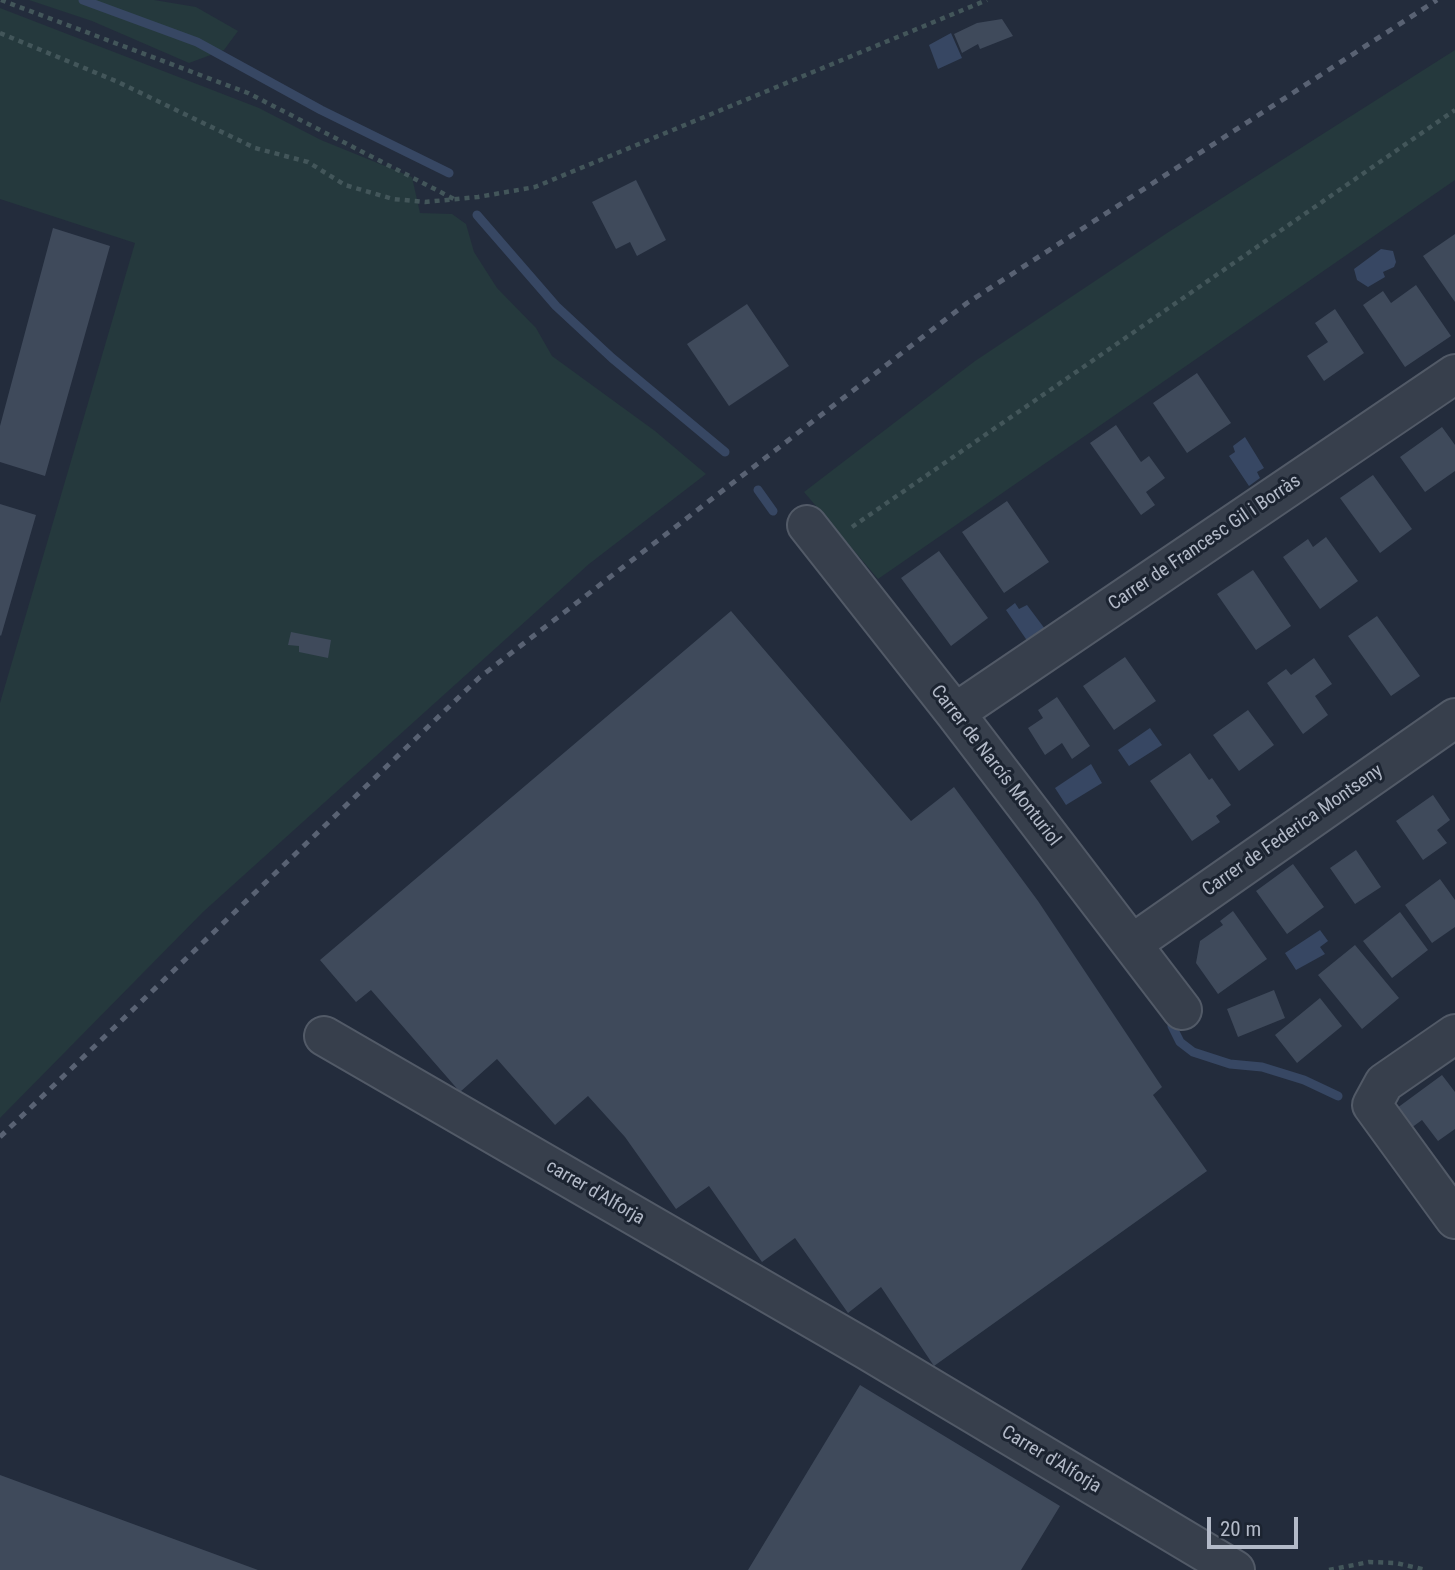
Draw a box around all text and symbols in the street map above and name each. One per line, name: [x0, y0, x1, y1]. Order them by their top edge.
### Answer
street label: Carrer de Francesc Gil i Borràs: [1105, 470, 1305, 616]
street label: Carrer de Narcís Monturiol: [925, 681, 1065, 851]
street label: Carrer de Federica Montseny: [1198, 760, 1388, 902]
street label: carrer d'Alforja: [542, 1156, 648, 1230]
street label: Carrer d'Alforja: [997, 1421, 1105, 1499]
scale bar: [1210, 1504, 1301, 1548]
text: 20 m: [1220, 1517, 1261, 1541]

